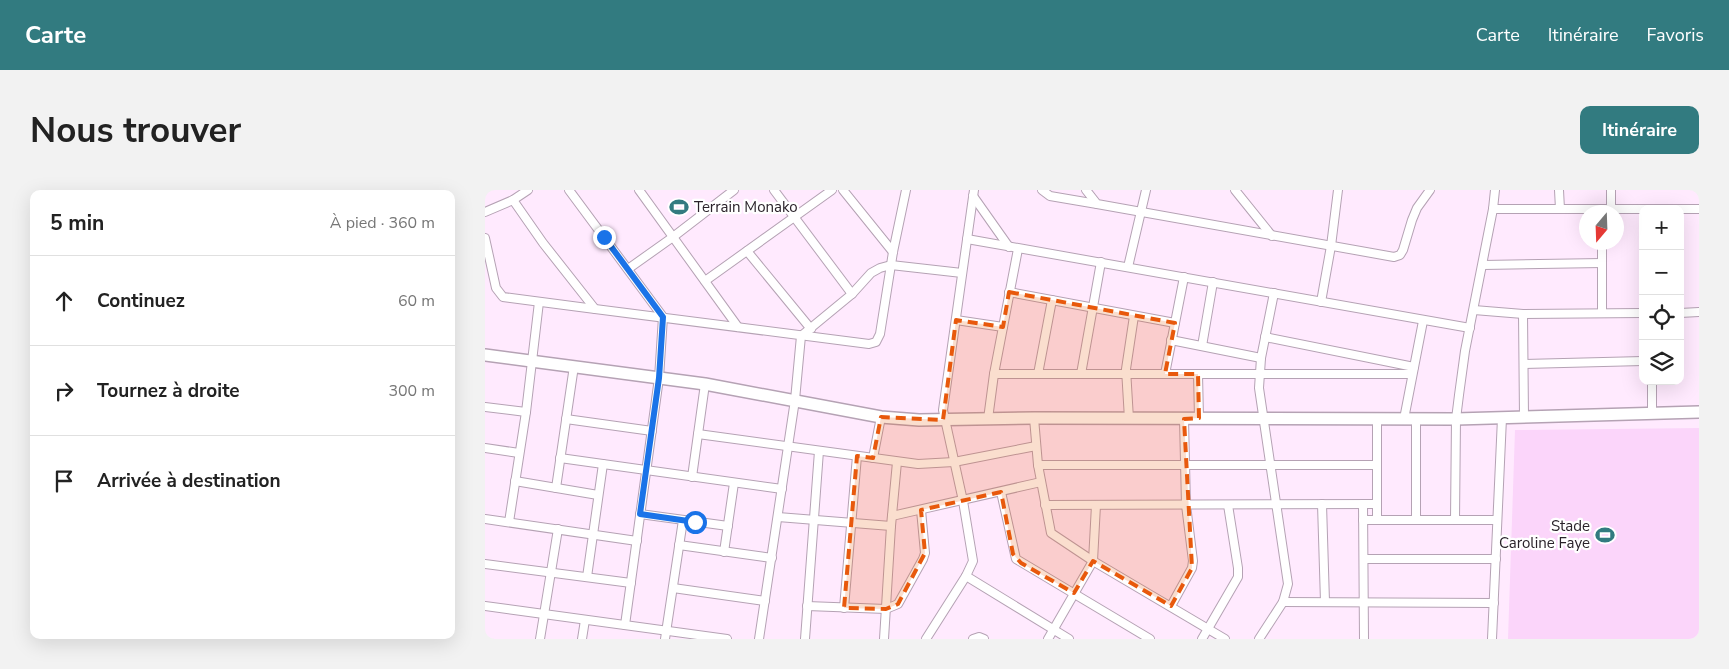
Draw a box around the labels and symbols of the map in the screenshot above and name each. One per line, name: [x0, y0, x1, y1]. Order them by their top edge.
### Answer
sports icon: Terrain Monako: [668, 196, 690, 218]
place label: Terrain Monako: [694, 197, 798, 217]
north arrow: [1579, 205, 1624, 250]
route end: [593, 226, 616, 249]
route start: [684, 511, 707, 534]
place label: Stade Caroline Faye: [1499, 516, 1590, 553]
sports icon: Stade Caroline Faye: [1594, 524, 1616, 546]

